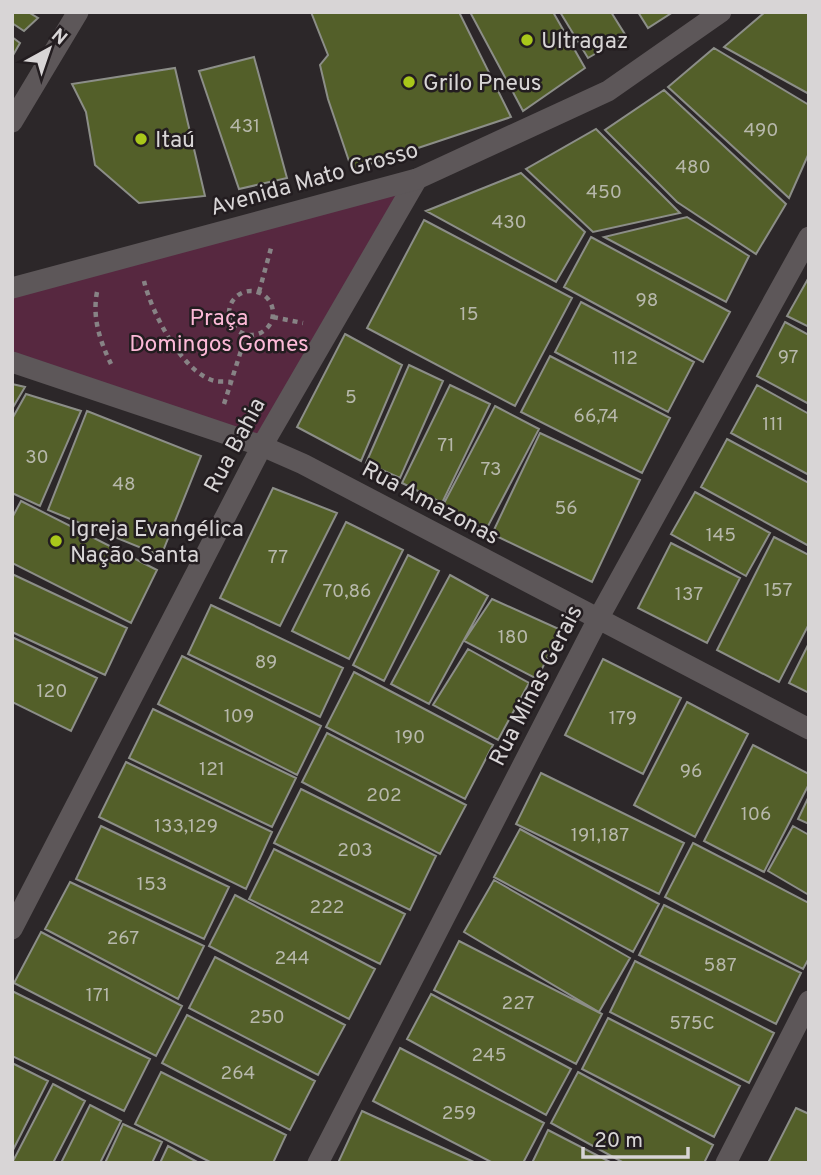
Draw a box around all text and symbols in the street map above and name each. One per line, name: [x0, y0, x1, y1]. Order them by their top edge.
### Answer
north arrow: [14, 14, 84, 84]
text: N: [46, 24, 72, 51]
place label: Ultragaz: [541, 28, 628, 57]
marker: Ultragaz: [519, 32, 535, 48]
place label: Grilo Pneus: [423, 70, 542, 99]
marker: Grilo Pneus: [401, 74, 417, 90]
house number: 431: [230, 115, 260, 139]
house number: 490: [744, 119, 778, 143]
place label: Itaú: [155, 127, 195, 156]
marker: Itaú: [133, 131, 149, 147]
street label: Avenida Mato Grosso: [207, 137, 422, 224]
house number: 480: [675, 156, 711, 180]
house number: 450: [586, 181, 622, 205]
house number: 430: [491, 211, 527, 235]
house number: 98: [636, 289, 658, 313]
house number: 15: [460, 303, 478, 327]
park label: Praça Domingos Gomes: [129, 305, 309, 360]
house number: 97: [778, 346, 798, 370]
house number: 112: [612, 347, 638, 371]
house number: 5: [345, 386, 357, 410]
street label: Rua Bahia: [199, 394, 273, 499]
house number: 66,74: [574, 405, 618, 429]
house number: 111: [762, 413, 784, 437]
house number: 71: [437, 434, 455, 458]
house number: 30: [25, 446, 49, 470]
street label: Rua Amazonas: [356, 456, 504, 553]
house number: 73: [480, 458, 502, 482]
house number: 48: [112, 473, 136, 497]
house number: 56: [554, 497, 578, 521]
place label: Igreja Evangélica Nação Santa: [70, 516, 244, 571]
house number: 145: [706, 524, 736, 548]
marker: Igreja Evangélica Nação Santa: [48, 533, 64, 549]
house number: 77: [268, 546, 288, 570]
house number: 157: [764, 579, 792, 603]
house number: 70,86: [323, 580, 371, 604]
house number: 137: [675, 583, 703, 607]
street label: Rua Minas Gerais: [484, 601, 590, 772]
house number: 180: [498, 626, 528, 650]
house number: 89: [255, 651, 277, 675]
house number: 120: [37, 680, 67, 704]
house number: 109: [224, 705, 254, 729]
house number: 179: [609, 707, 637, 731]
house number: 190: [395, 726, 425, 750]
house number: 121: [199, 758, 225, 782]
house number: 96: [680, 760, 702, 784]
house number: 202: [366, 784, 402, 808]
house number: 106: [741, 803, 771, 827]
house number: 133,129: [154, 815, 218, 839]
house number: 191,187: [571, 824, 629, 848]
house number: 203: [337, 839, 373, 863]
house number: 153: [137, 873, 167, 897]
house number: 222: [310, 896, 344, 920]
house number: 267: [107, 927, 139, 951]
house number: 244: [274, 947, 310, 971]
house number: 587: [703, 954, 737, 978]
house number: 171: [86, 984, 110, 1008]
house number: 227: [502, 992, 535, 1016]
house number: 250: [249, 1006, 285, 1030]
house number: 575C: [669, 1012, 715, 1036]
house number: 245: [471, 1044, 507, 1068]
house number: 264: [221, 1062, 255, 1086]
house number: 259: [442, 1102, 476, 1126]
scale bar: [583, 1116, 688, 1160]
text: 20 m: [594, 1128, 643, 1155]

